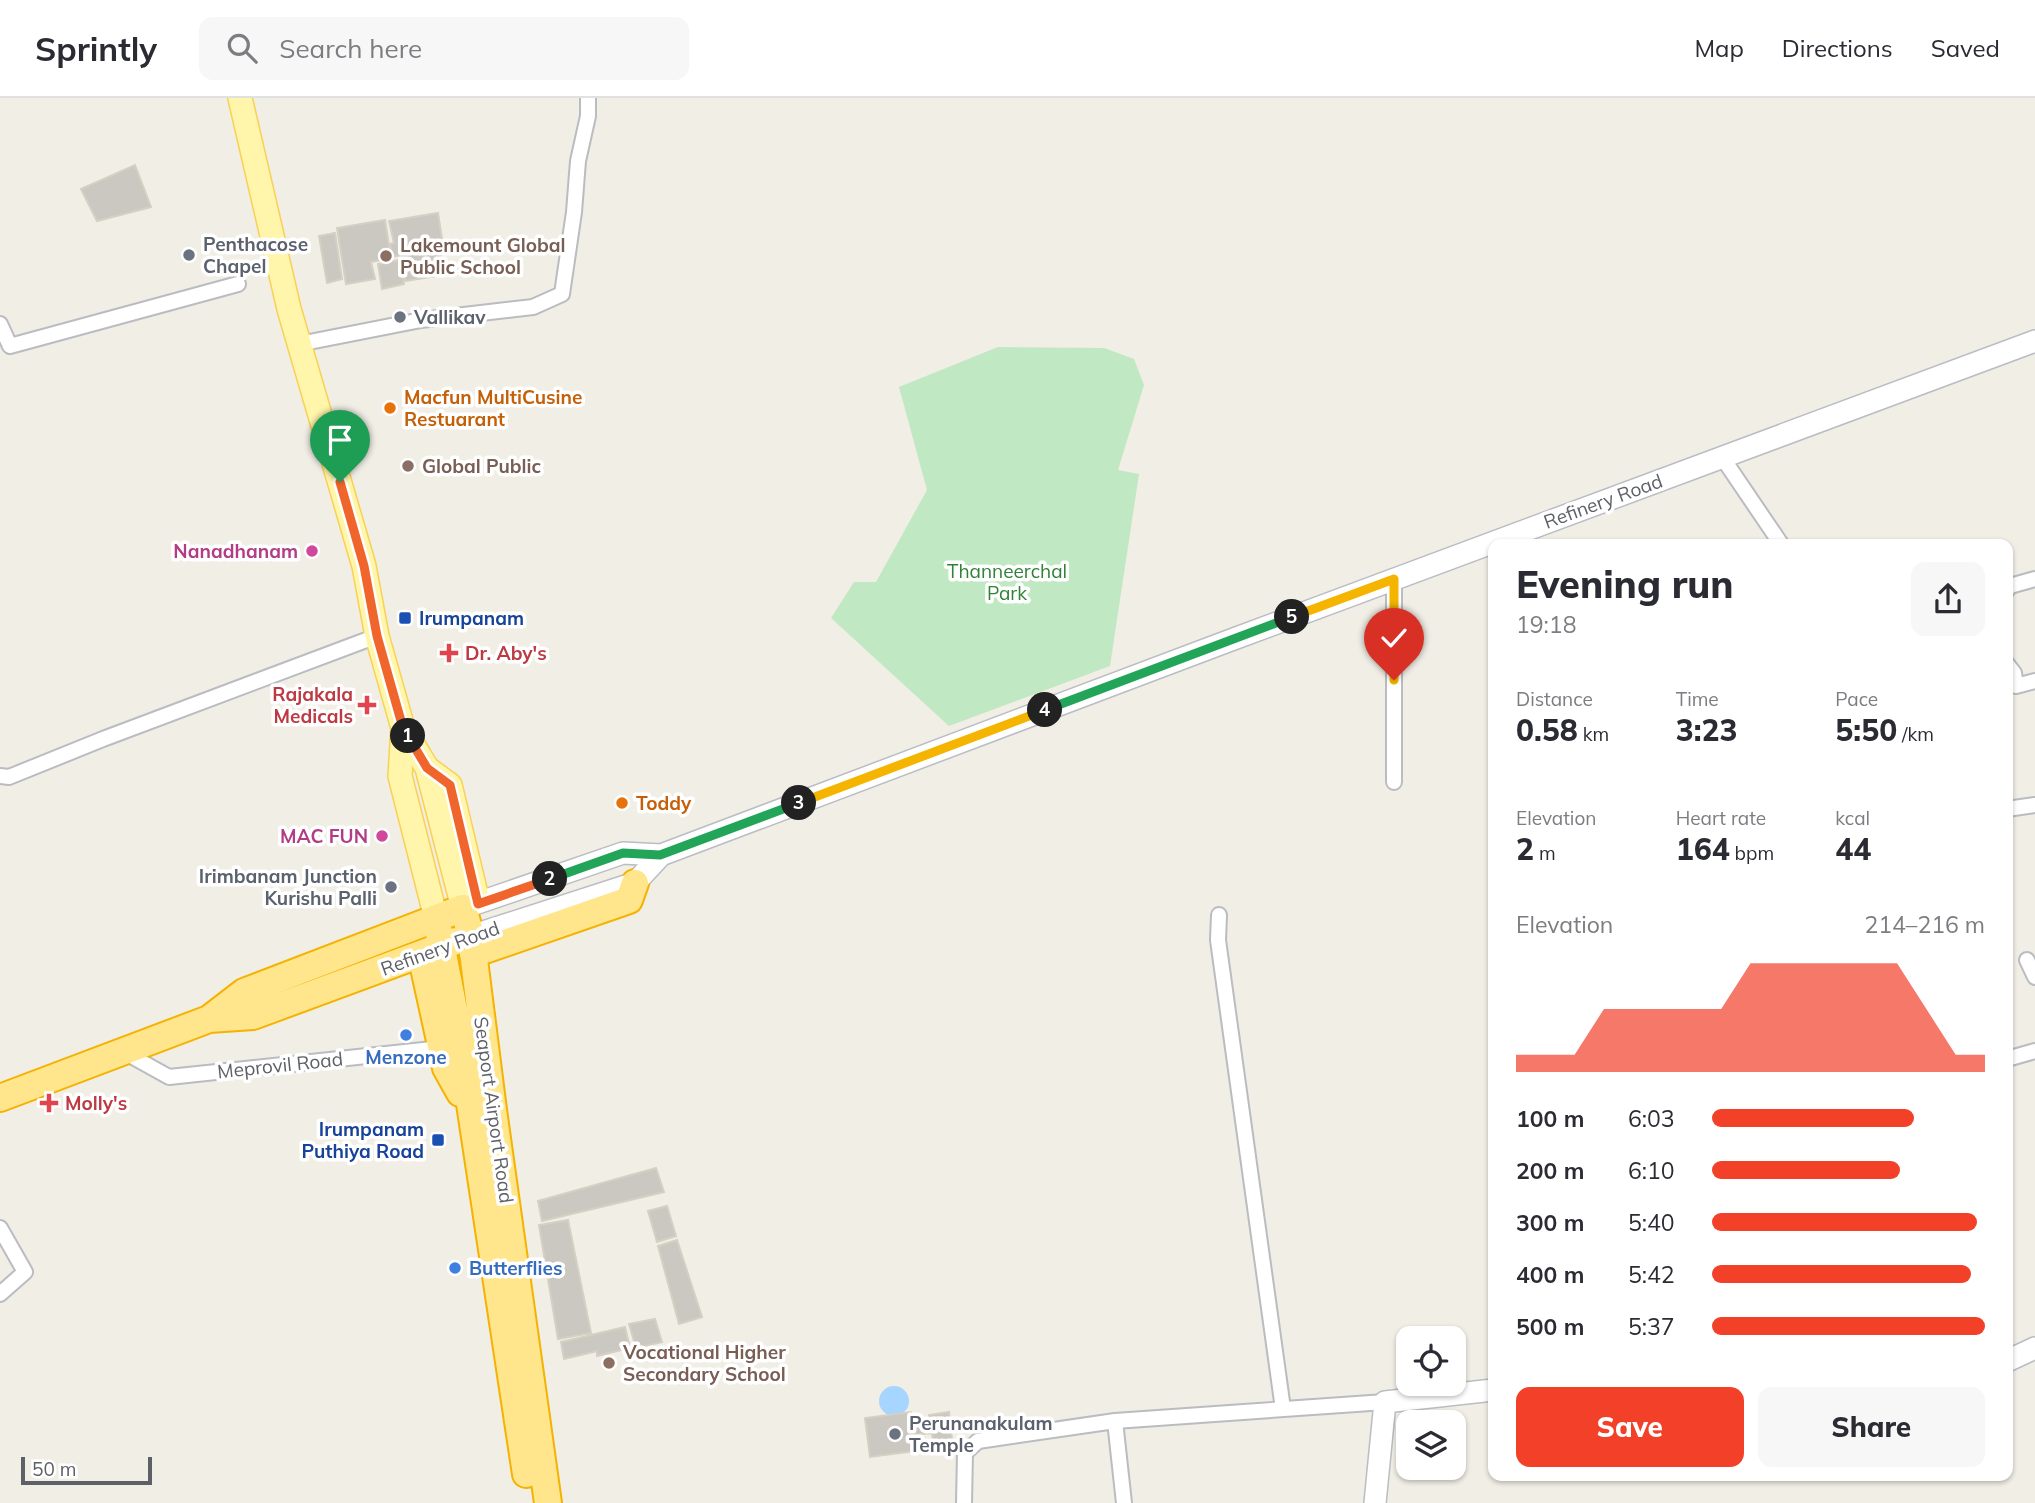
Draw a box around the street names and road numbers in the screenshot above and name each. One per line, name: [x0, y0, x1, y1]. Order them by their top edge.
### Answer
street label: Refinery Road: [1540, 468, 1666, 534]
street label: Refinery Road: [377, 915, 503, 981]
street label: Seaport Airport Road: [469, 1015, 519, 1205]
street label: Meprovil Road: [216, 1046, 344, 1084]

